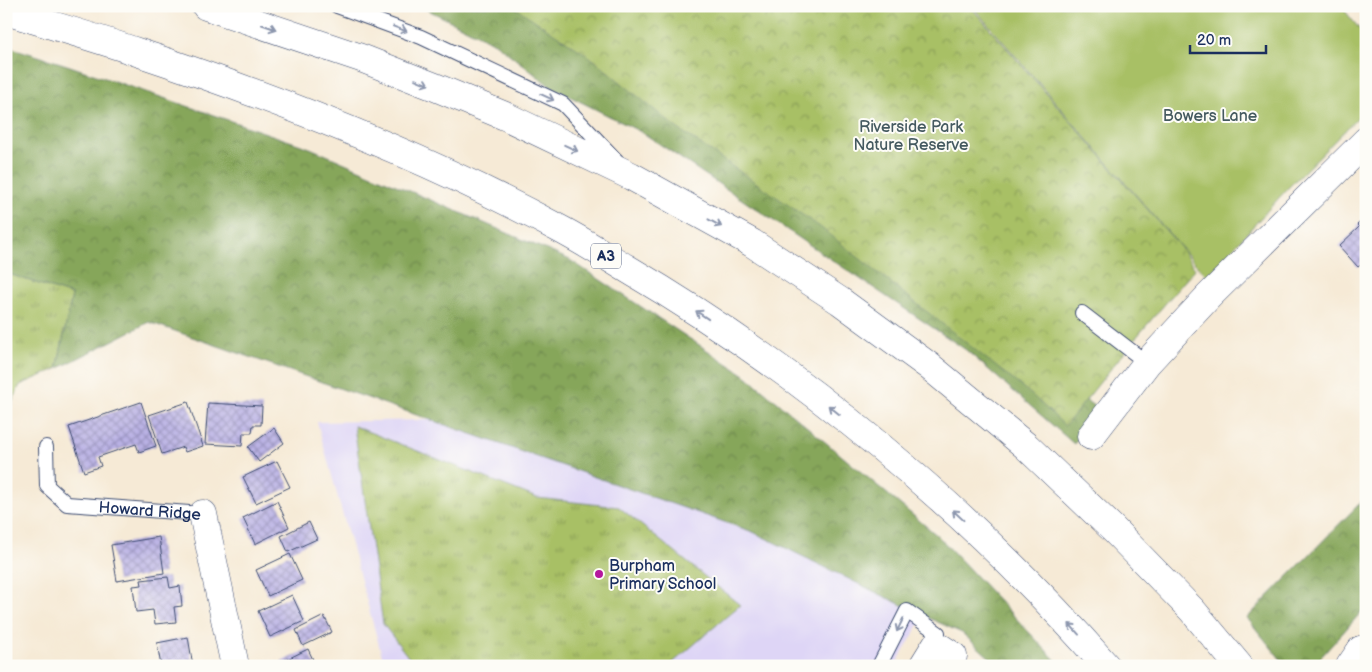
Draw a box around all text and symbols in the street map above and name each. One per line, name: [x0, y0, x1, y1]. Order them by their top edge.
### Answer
scale bar: [1190, 22, 1266, 54]
one-way arrow: [261, 23, 276, 32]
one-way arrow: [391, 25, 407, 34]
text: 20 m: [1197, 31, 1231, 50]
one-way arrow: [414, 78, 429, 87]
one-way arrow: [539, 92, 554, 102]
park label: Bowers Lane: [1163, 107, 1258, 126]
park label: Riverside Park Nature Reserve: [853, 118, 969, 155]
one-way arrow: [563, 143, 578, 153]
one-way arrow: [707, 218, 721, 228]
road number: A3: [591, 244, 621, 268]
one-way arrow: [696, 310, 710, 320]
one-way arrow: [828, 405, 841, 416]
street label: Howard Ridge: [98, 498, 202, 525]
one-way arrow: [952, 510, 965, 522]
place label: Burpham Primary School: [609, 557, 716, 594]
marker: Burpham Primary School: [593, 568, 605, 580]
one-way arrow: [894, 618, 904, 633]
one-way arrow: [1068, 623, 1080, 636]

